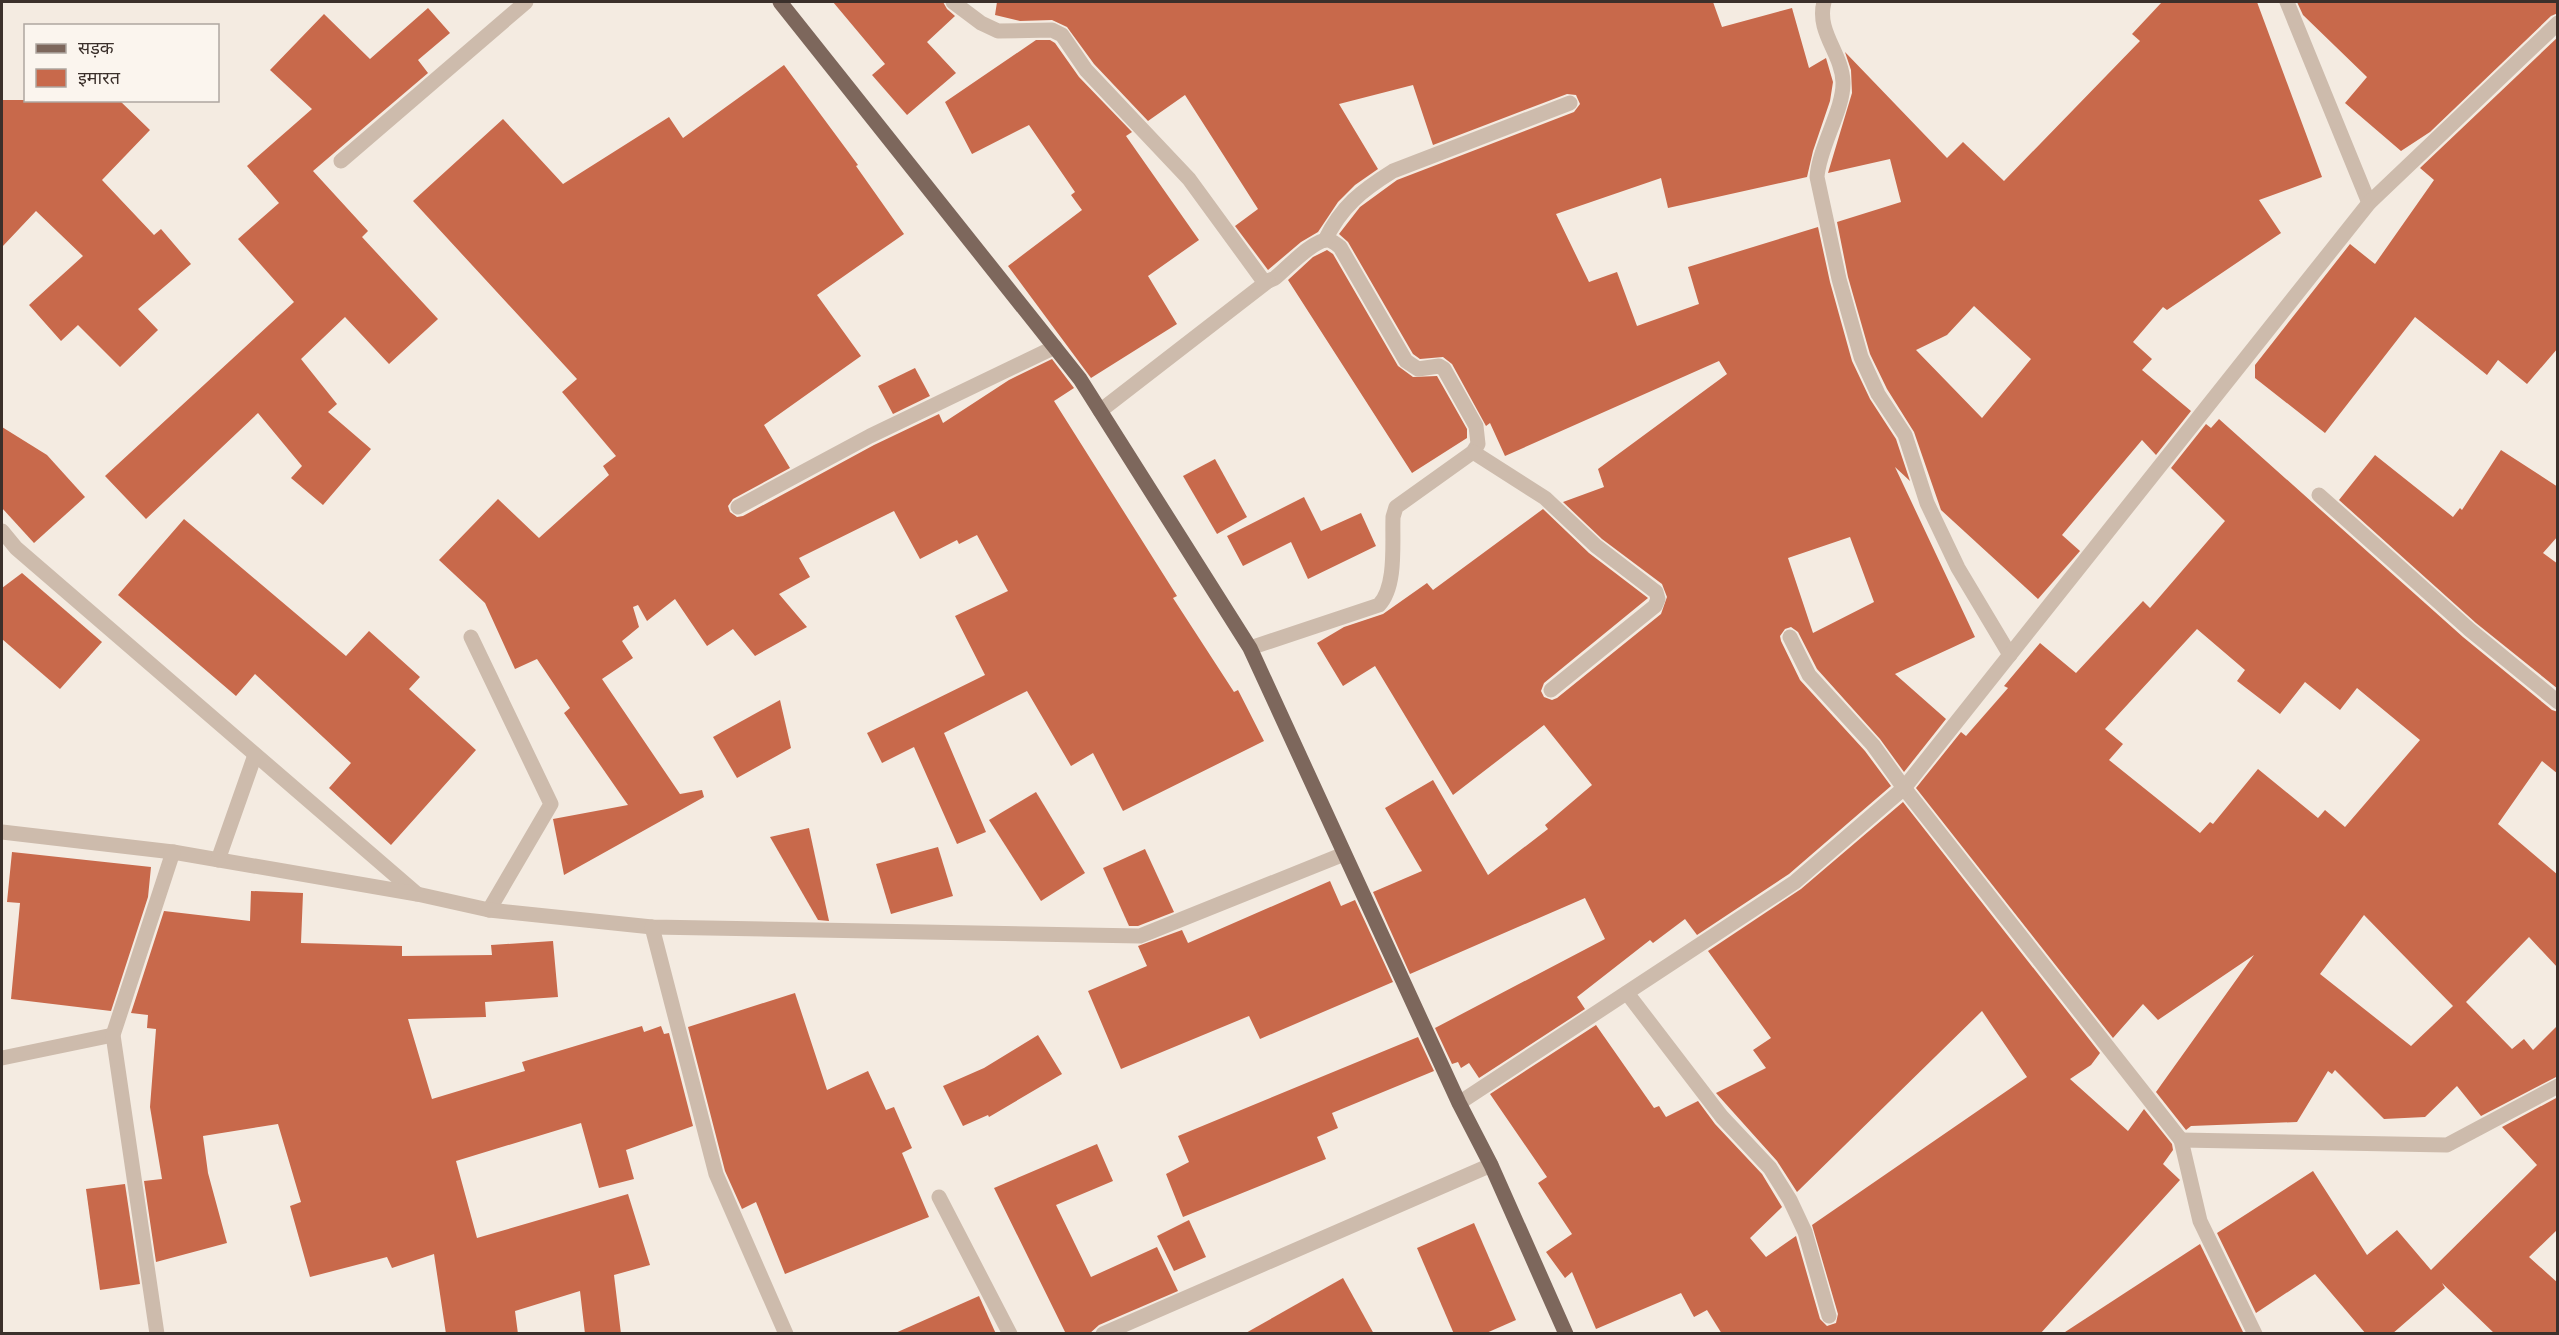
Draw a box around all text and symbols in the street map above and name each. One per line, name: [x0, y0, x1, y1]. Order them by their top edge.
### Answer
legend: [24, 24, 219, 102]
text: सड़क: [78, 37, 115, 59]
text: इमारत: [78, 67, 121, 89]

